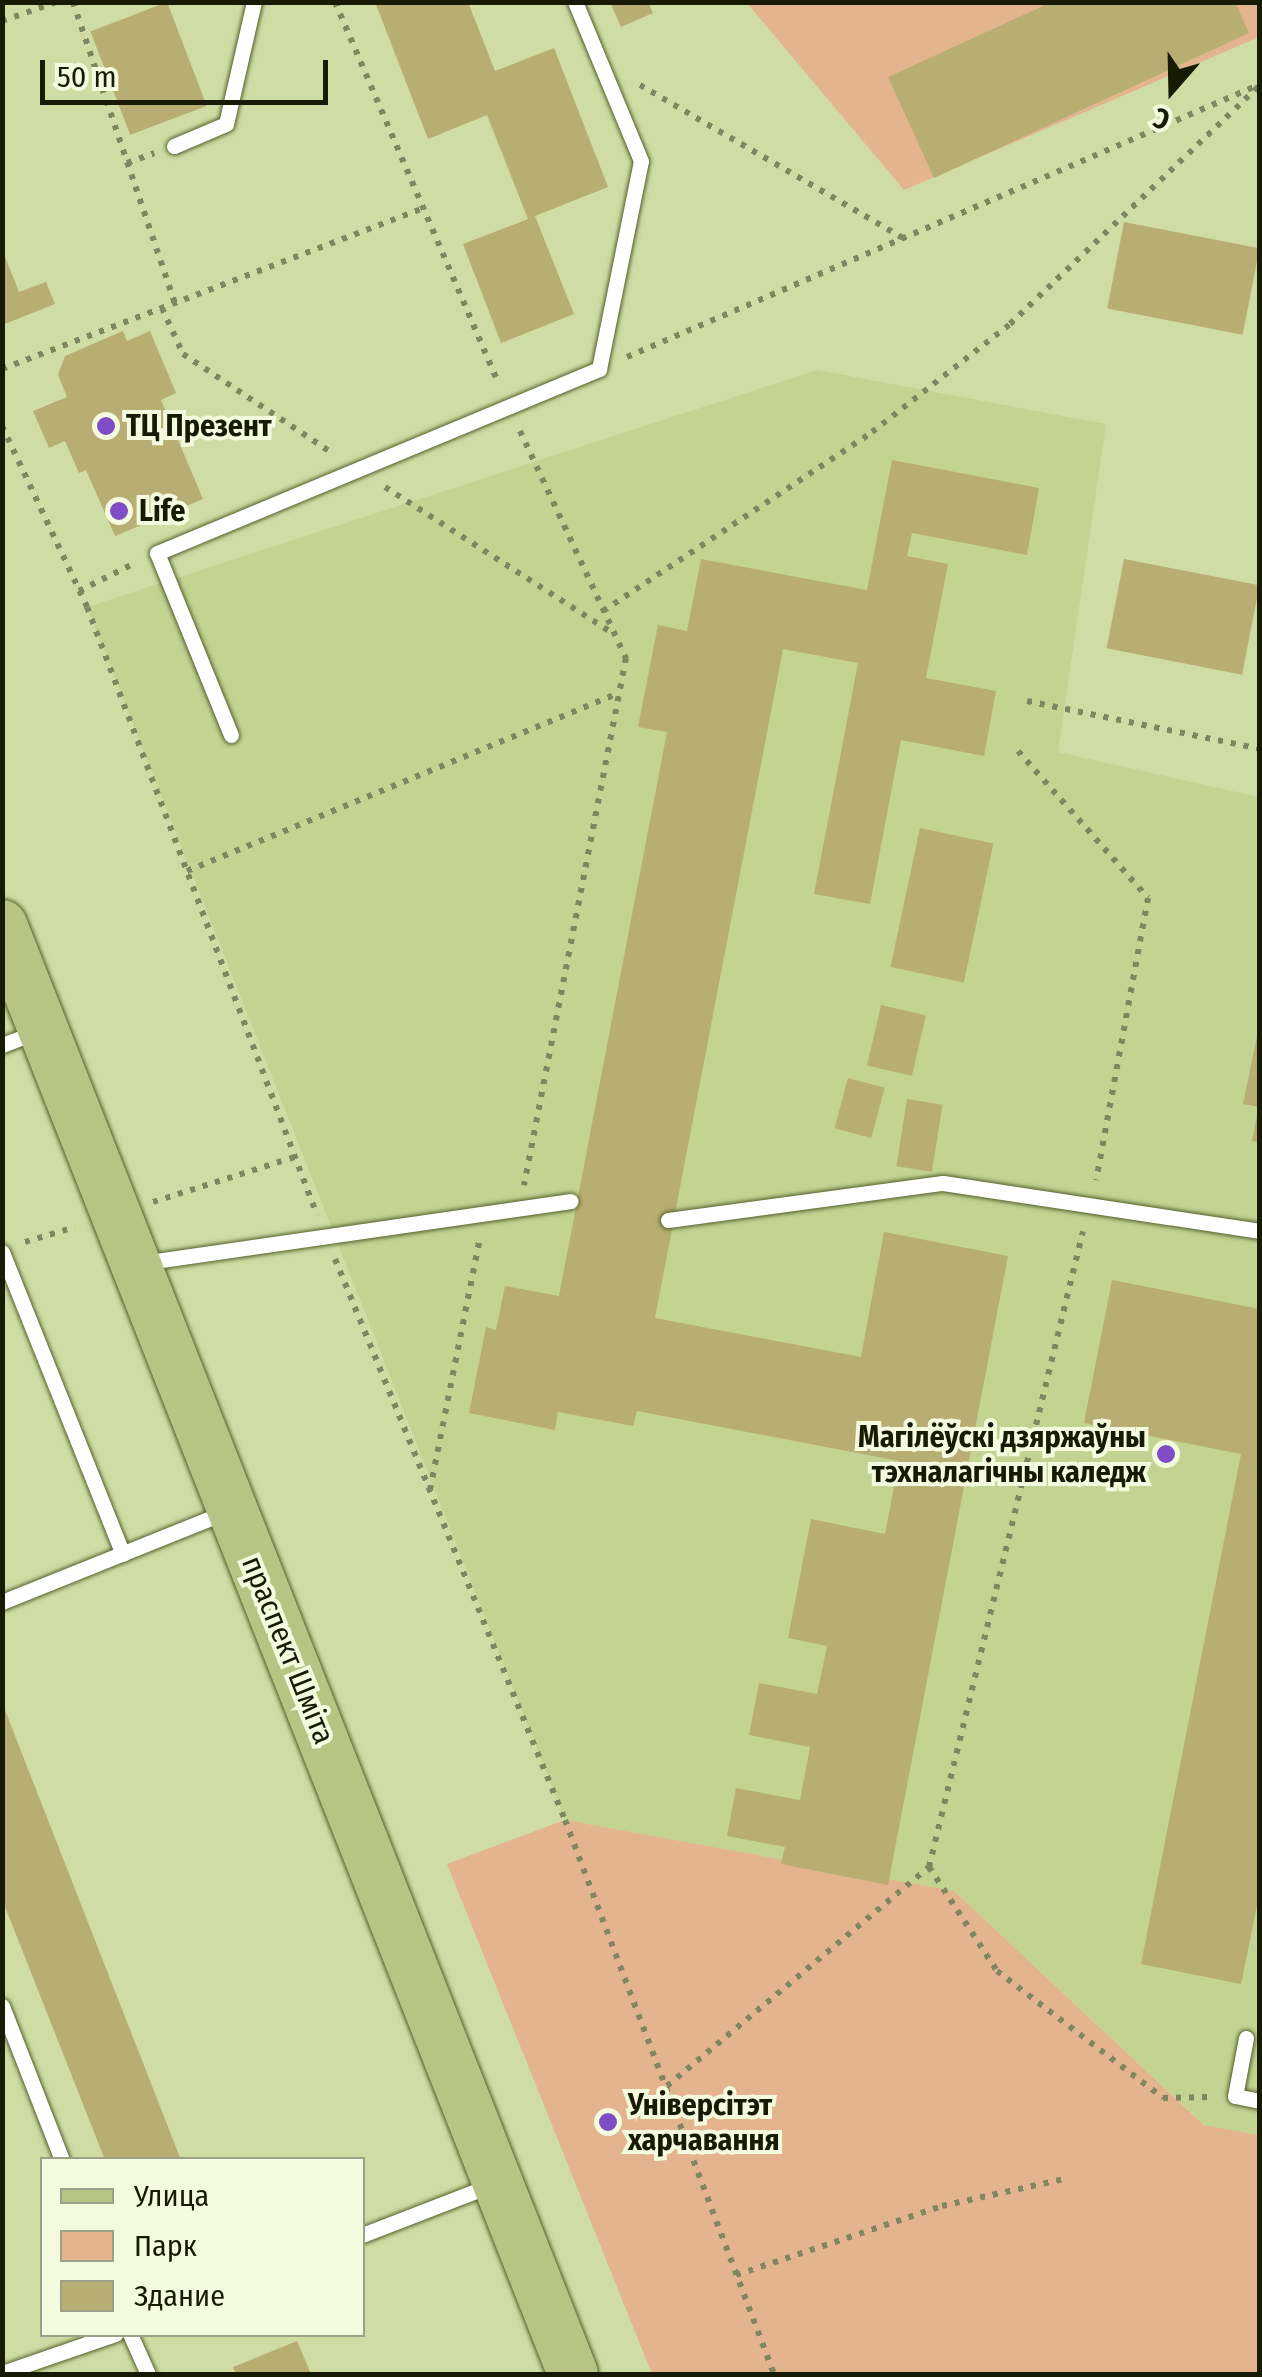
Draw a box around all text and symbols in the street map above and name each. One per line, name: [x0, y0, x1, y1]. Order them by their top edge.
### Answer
scale bar: [45, 40, 332, 102]
north arrow: [1122, 40, 1222, 140]
text: 50 m: [57, 59, 117, 95]
text: С: [1149, 101, 1174, 137]
place label: ТЦ Презент: [126, 408, 272, 444]
marker: ТЦ Презент: [95, 415, 117, 437]
place label: Life: [139, 493, 185, 529]
marker: Life: [108, 500, 130, 522]
place label: Магілёўскі дзяржаўны тэхналагічны каледж: [858, 1419, 1146, 1490]
marker: Магілёўскі дзяржаўны тэхналагічны каледж: [1155, 1443, 1177, 1465]
street label: праспект Шміта: [234, 1551, 342, 1749]
place label: Універсітэт харчавання: [628, 2087, 780, 2158]
marker: Універсітэт харчавання: [597, 2111, 619, 2133]
legend: [40, 2157, 365, 2337]
text: Улица: [134, 2178, 209, 2214]
text: Парк: [134, 2228, 197, 2264]
text: Здание: [134, 2278, 225, 2314]

